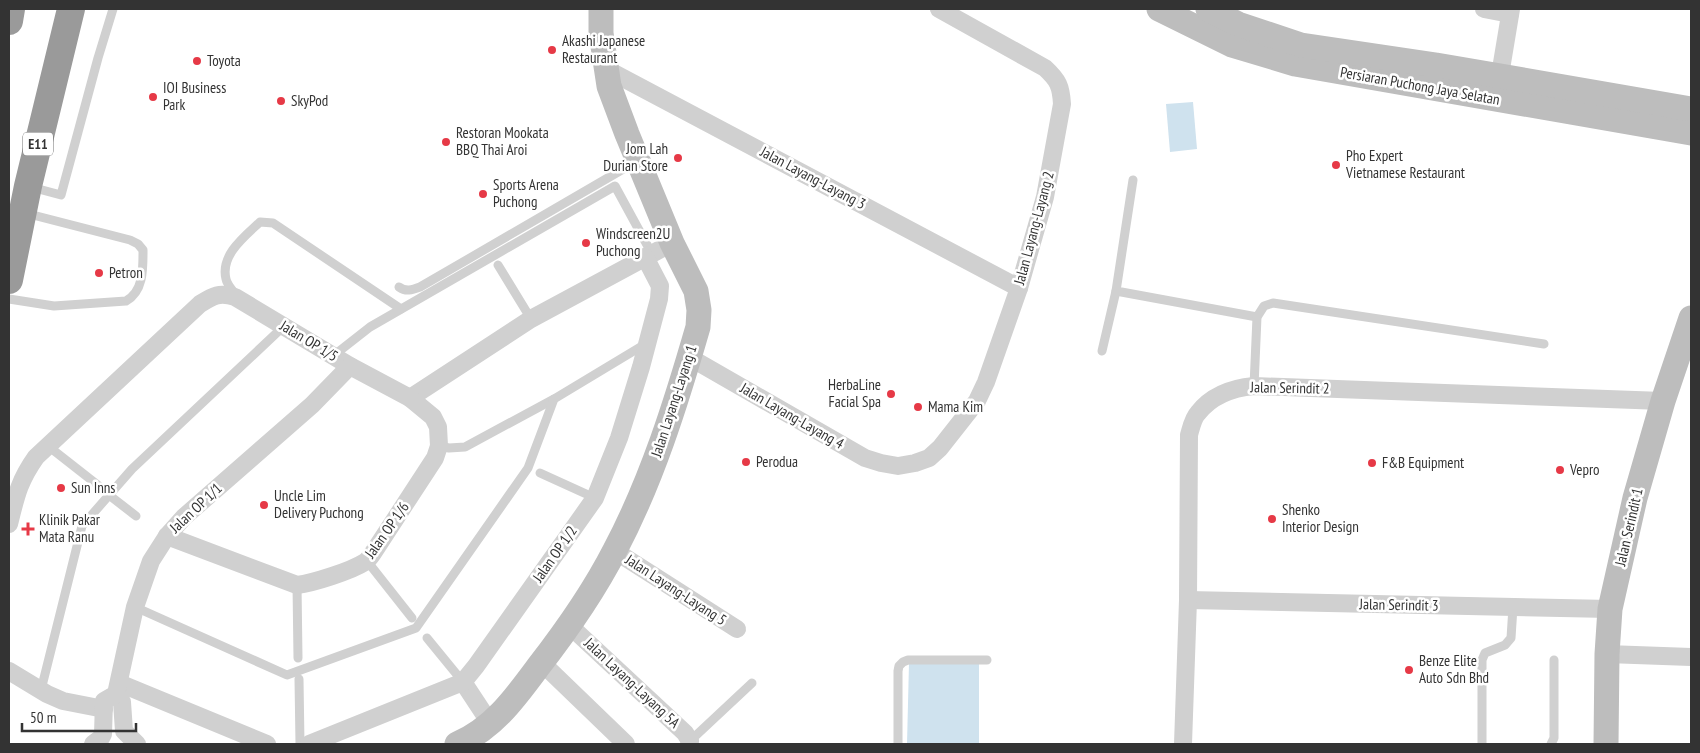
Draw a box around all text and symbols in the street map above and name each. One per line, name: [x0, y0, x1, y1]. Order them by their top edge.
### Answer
place label: Akashi Japanese Restaurant: [562, 31, 645, 67]
marker: Akashi Japanese Restaurant: [546, 44, 558, 56]
place label: Toyota: [207, 51, 241, 70]
marker: Toyota: [191, 55, 203, 67]
street label: Persiaran Puchong Jaya Selatan: [1339, 62, 1501, 109]
place label: IOI Business Park: [163, 78, 226, 114]
marker: IOI Business Park: [147, 91, 159, 103]
place label: SkyPod: [291, 91, 328, 110]
marker: SkyPod: [275, 95, 287, 107]
place label: Restoran Mookata BBQ Thai Aroi: [456, 123, 549, 159]
road number: E11: [23, 132, 53, 156]
marker: Restoran Mookata BBQ Thai Aroi: [440, 136, 452, 148]
place label: Jom Lah Durian Store: [603, 139, 668, 175]
street label: Jalan Layang-Layang 3: [756, 141, 869, 213]
place label: Pho Expert Vietnamese Restaurant: [1345, 146, 1465, 182]
marker: Jom Lah Durian Store: [672, 152, 684, 164]
marker: Pho Expert Vietnamese Restaurant: [1330, 159, 1342, 171]
street label: Jalan Layang-Layang 2: [1009, 169, 1058, 288]
place label: Sports Arena Puchong: [493, 175, 559, 211]
marker: Sports Arena Puchong: [477, 188, 489, 200]
place label: Windscreen2U Puchong: [596, 224, 670, 260]
marker: Windscreen2U Puchong: [580, 237, 592, 249]
place label: Petron: [109, 263, 143, 282]
marker: Petron: [93, 267, 105, 279]
street label: Jalan OP 1/5: [276, 315, 342, 365]
street label: Jalan Layang-Layang 1: [646, 342, 701, 460]
place label: HerbaLine Facial Spa: [828, 375, 881, 411]
street label: Jalan Serindit 2: [1249, 377, 1330, 398]
street label: Jalan Layang-Layang 4: [736, 378, 848, 453]
marker: HerbaLine Facial Spa: [885, 388, 897, 400]
place label: Mama Kim: [928, 397, 983, 416]
marker: Mama Kim: [912, 401, 924, 413]
place label: Perodua: [756, 452, 798, 471]
place label: F&B Equipment: [1382, 453, 1464, 472]
marker: Perodua: [740, 456, 752, 468]
marker: F&B Equipment: [1366, 457, 1378, 469]
place label: Vepro: [1569, 460, 1600, 479]
marker: Vepro: [1554, 464, 1566, 476]
place label: Sun Inns: [71, 478, 115, 497]
street label: Jalan OP 1/1: [165, 479, 226, 537]
marker: Sun Inns: [55, 482, 67, 494]
place label: Uncle Lim Delivery Puchong: [274, 486, 364, 522]
street label: Jalan Serindit 1: [1610, 486, 1647, 569]
street label: Jalan OP 1/6: [360, 498, 413, 562]
marker: Uncle Lim Delivery Puchong: [258, 499, 270, 511]
place label: Shenko Interior Design: [1282, 500, 1359, 536]
place label: Klinik Pakar Mata Ranu: [39, 510, 101, 546]
marker: Shenko Interior Design: [1266, 513, 1278, 525]
marker: Klinik Pakar Mata Ranu: [21, 522, 35, 536]
street label: Jalan OP 1/2: [528, 522, 581, 586]
street label: Jalan Layang-Layang 5: [621, 549, 730, 629]
street label: Jalan Serindit 3: [1358, 594, 1439, 615]
street label: Jalan Layang-Layang 5A: [580, 633, 685, 732]
place label: Benze Elite Auto Sdn Bhd: [1419, 651, 1489, 687]
marker: Benze Elite Auto Sdn Bhd: [1403, 664, 1415, 676]
scale bar: [22, 700, 136, 732]
text: 50 m: [30, 708, 56, 727]

